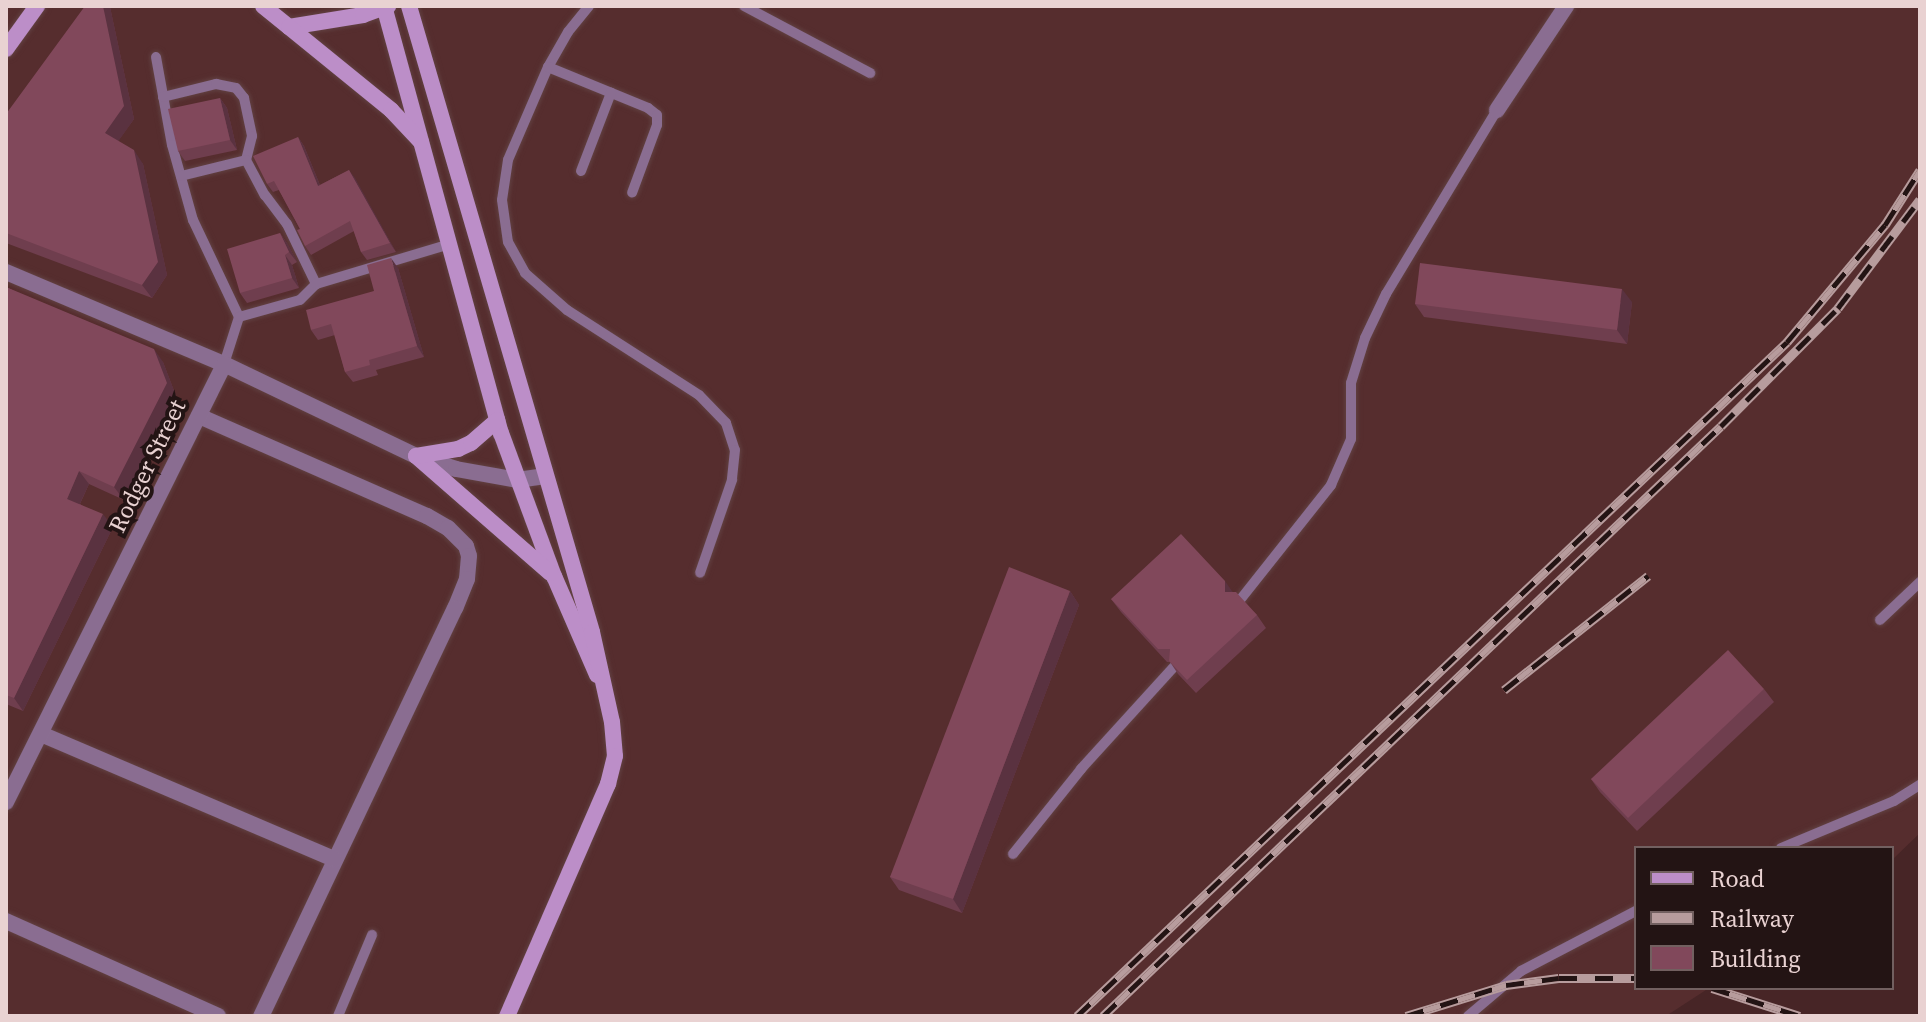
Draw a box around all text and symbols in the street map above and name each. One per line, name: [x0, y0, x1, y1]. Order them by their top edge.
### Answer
street label: Rodger Street: [102, 395, 192, 537]
legend: [1634, 846, 1894, 990]
text: Road: [1710, 862, 1764, 895]
text: Railway: [1710, 902, 1794, 935]
text: Building: [1710, 942, 1801, 975]

